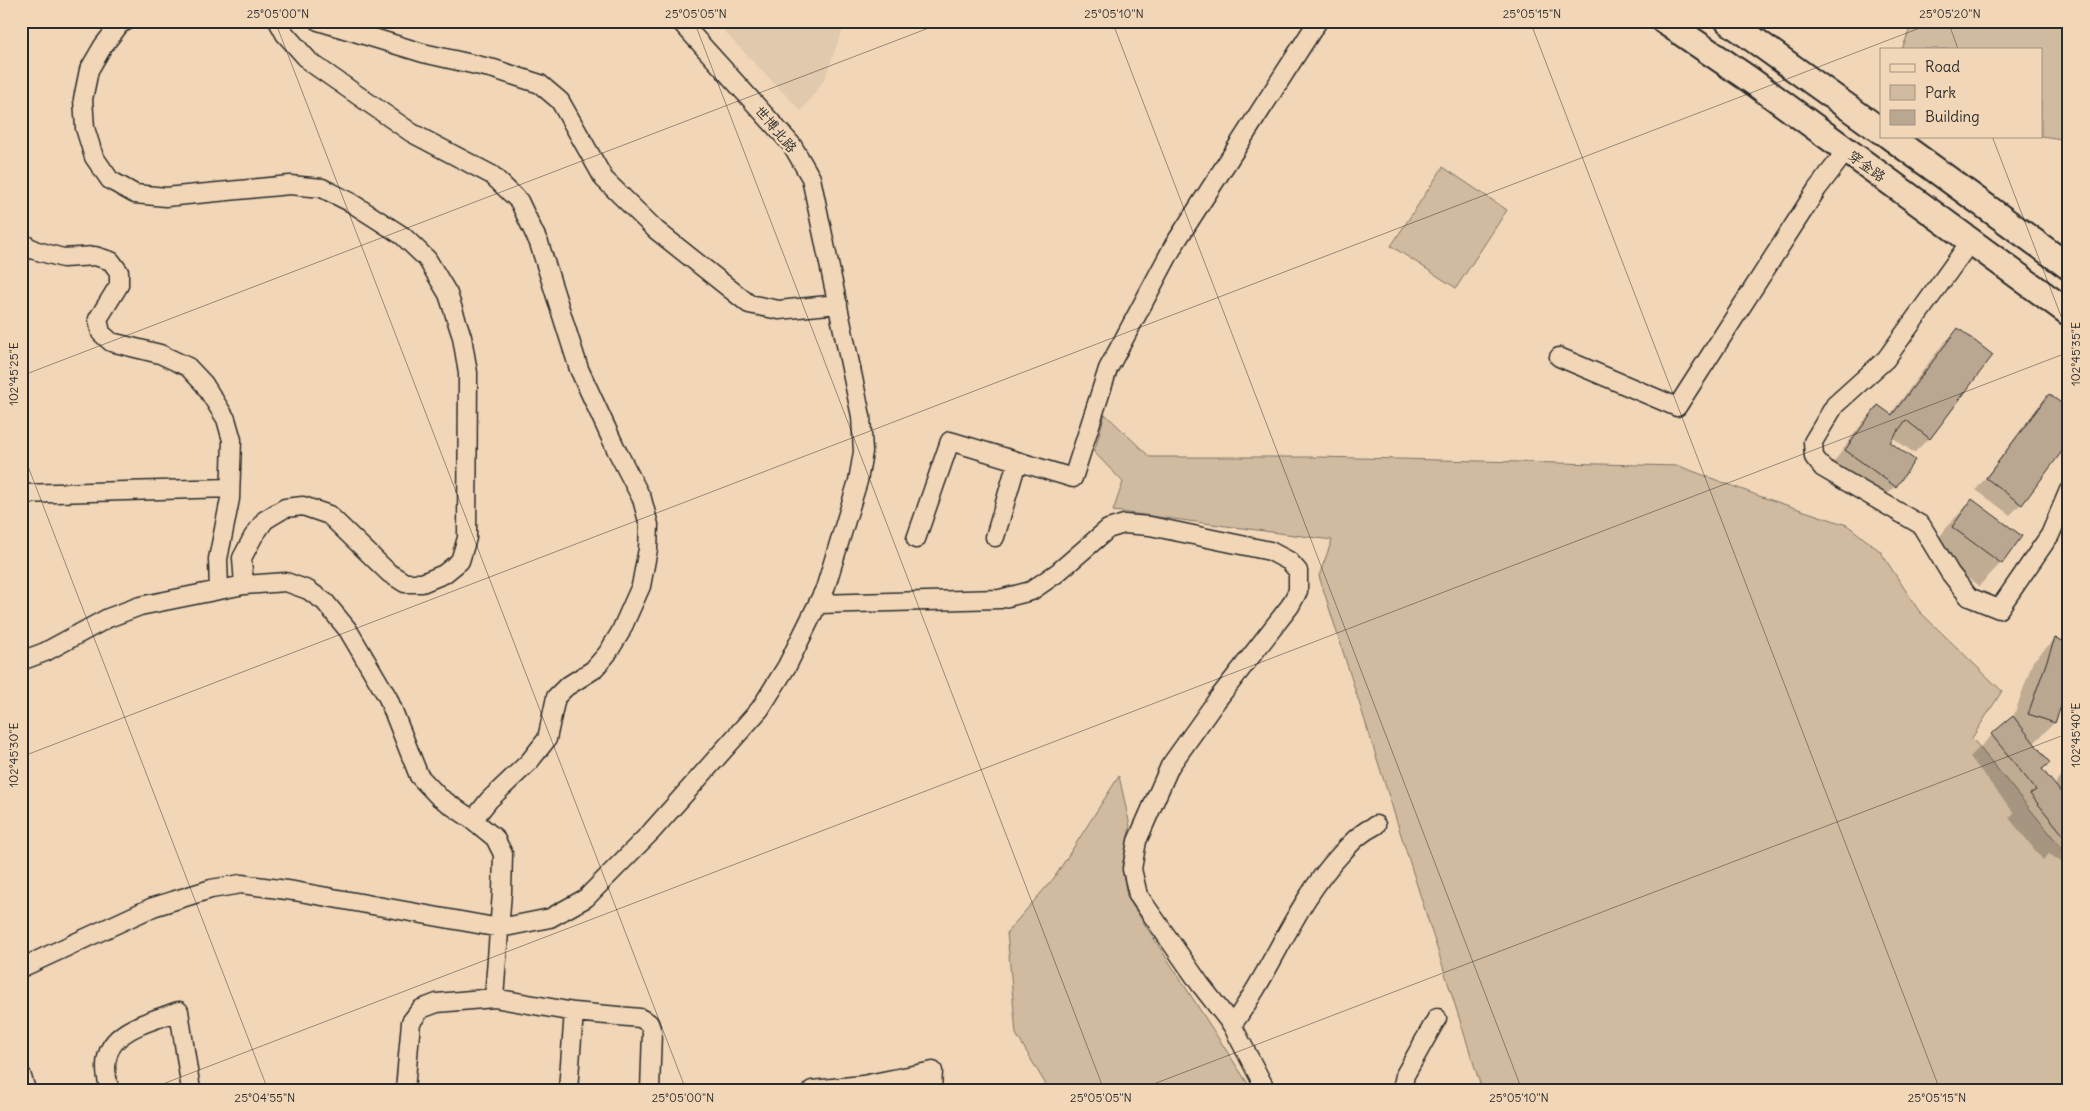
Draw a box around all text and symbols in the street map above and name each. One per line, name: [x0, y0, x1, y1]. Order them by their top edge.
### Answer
text: 25°05'00"N: [247, 6, 309, 21]
text: 25°05'05"N: [665, 6, 727, 21]
text: 25°05'10"N: [1084, 6, 1144, 21]
text: 25°05'15"N: [1503, 6, 1561, 21]
text: 25°05'20"N: [1919, 6, 1981, 21]
legend: [1880, 48, 2042, 138]
text: Road: [1925, 57, 1960, 76]
text: Park: [1925, 83, 1956, 102]
street label: 世博北路: [751, 102, 801, 156]
text: Building: [1925, 107, 1980, 126]
street label: 穿金路: [1845, 146, 1889, 186]
text: 102°45'35"E: [2068, 322, 2083, 386]
text: 102°45'25"E: [6, 342, 21, 406]
text: 102°45'40"E: [2068, 703, 2083, 767]
text: 102°45'30"E: [6, 723, 21, 787]
text: 25°04'55"N: [235, 1090, 295, 1105]
text: 25°05'00"N: [652, 1090, 714, 1105]
text: 25°05'05"N: [1070, 1090, 1132, 1105]
text: 25°05'10"N: [1489, 1090, 1549, 1105]
text: 25°05'15"N: [1908, 1090, 1966, 1105]

